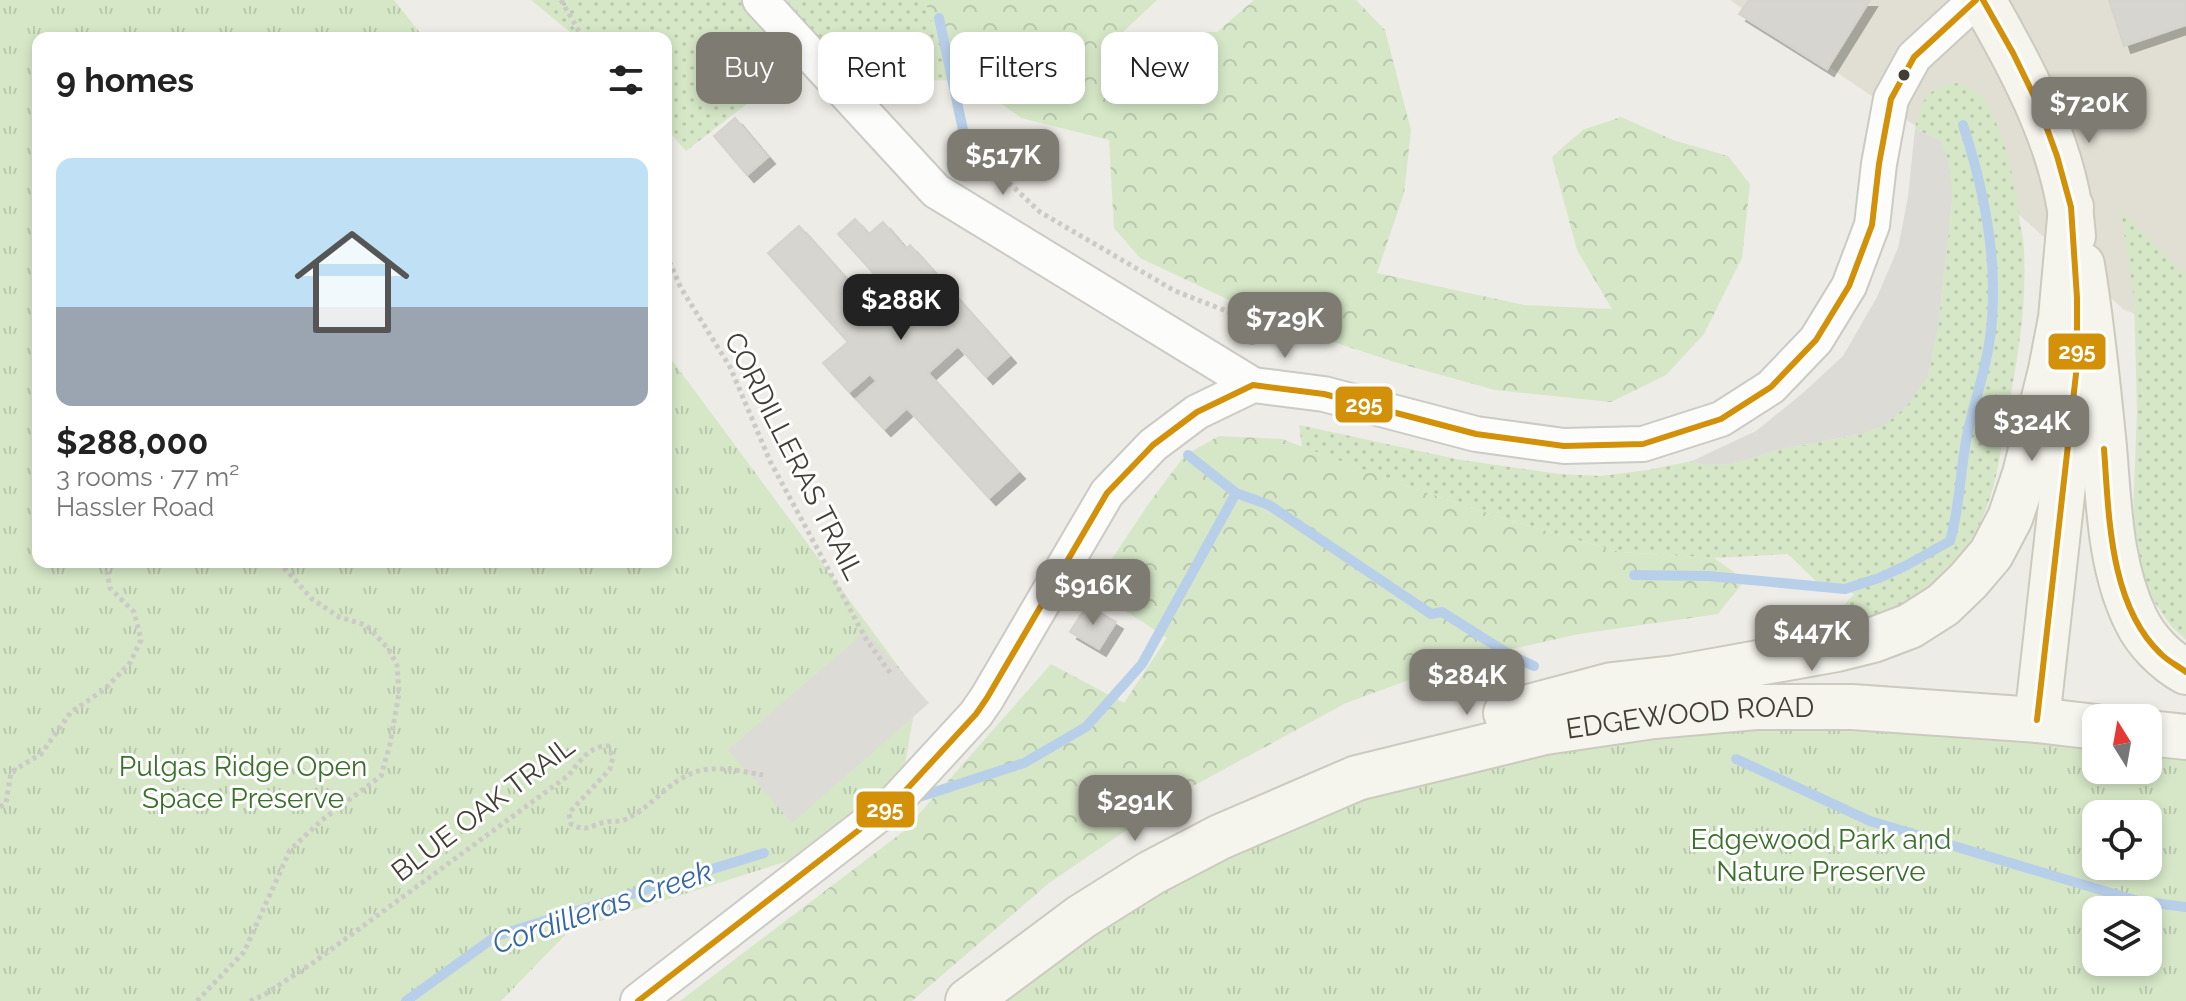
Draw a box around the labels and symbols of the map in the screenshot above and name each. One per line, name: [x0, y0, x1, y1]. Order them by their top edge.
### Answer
unlabelled marker: [1896, 67, 1912, 83]
pin: $720K: [2033, 77, 2145, 145]
pin: $517K: [947, 129, 1059, 197]
pin: $288K: [845, 274, 957, 342]
pin: $729K: [1229, 292, 1341, 360]
street label: CORDILLERAS TRAIL: [717, 327, 871, 585]
line badge: 295: [2047, 332, 2107, 371]
text: 295: [2058, 338, 2096, 364]
line badge: 295: [1334, 385, 1394, 424]
text: 295: [1345, 391, 1383, 417]
pin: $324K: [1976, 395, 2088, 463]
pin: $916K: [1037, 559, 1149, 627]
pin: $447K: [1756, 605, 1868, 673]
pin: $284K: [1411, 649, 1523, 717]
street label: EDGEWOOD ROAD: [1564, 691, 1814, 745]
north arrow: [2082, 704, 2162, 784]
street label: BLUE OAK TRAIL: [385, 730, 581, 888]
park label: Pulgas Ridge Open Space Preserve: [119, 750, 367, 815]
pin: $291K: [1079, 775, 1191, 843]
line badge: 295: [855, 790, 916, 829]
text: 295: [866, 796, 904, 822]
park label: Edgewood Park and Nature Preserve: [1691, 823, 1951, 888]
water label: Cordilleras Creek: [488, 853, 716, 961]

